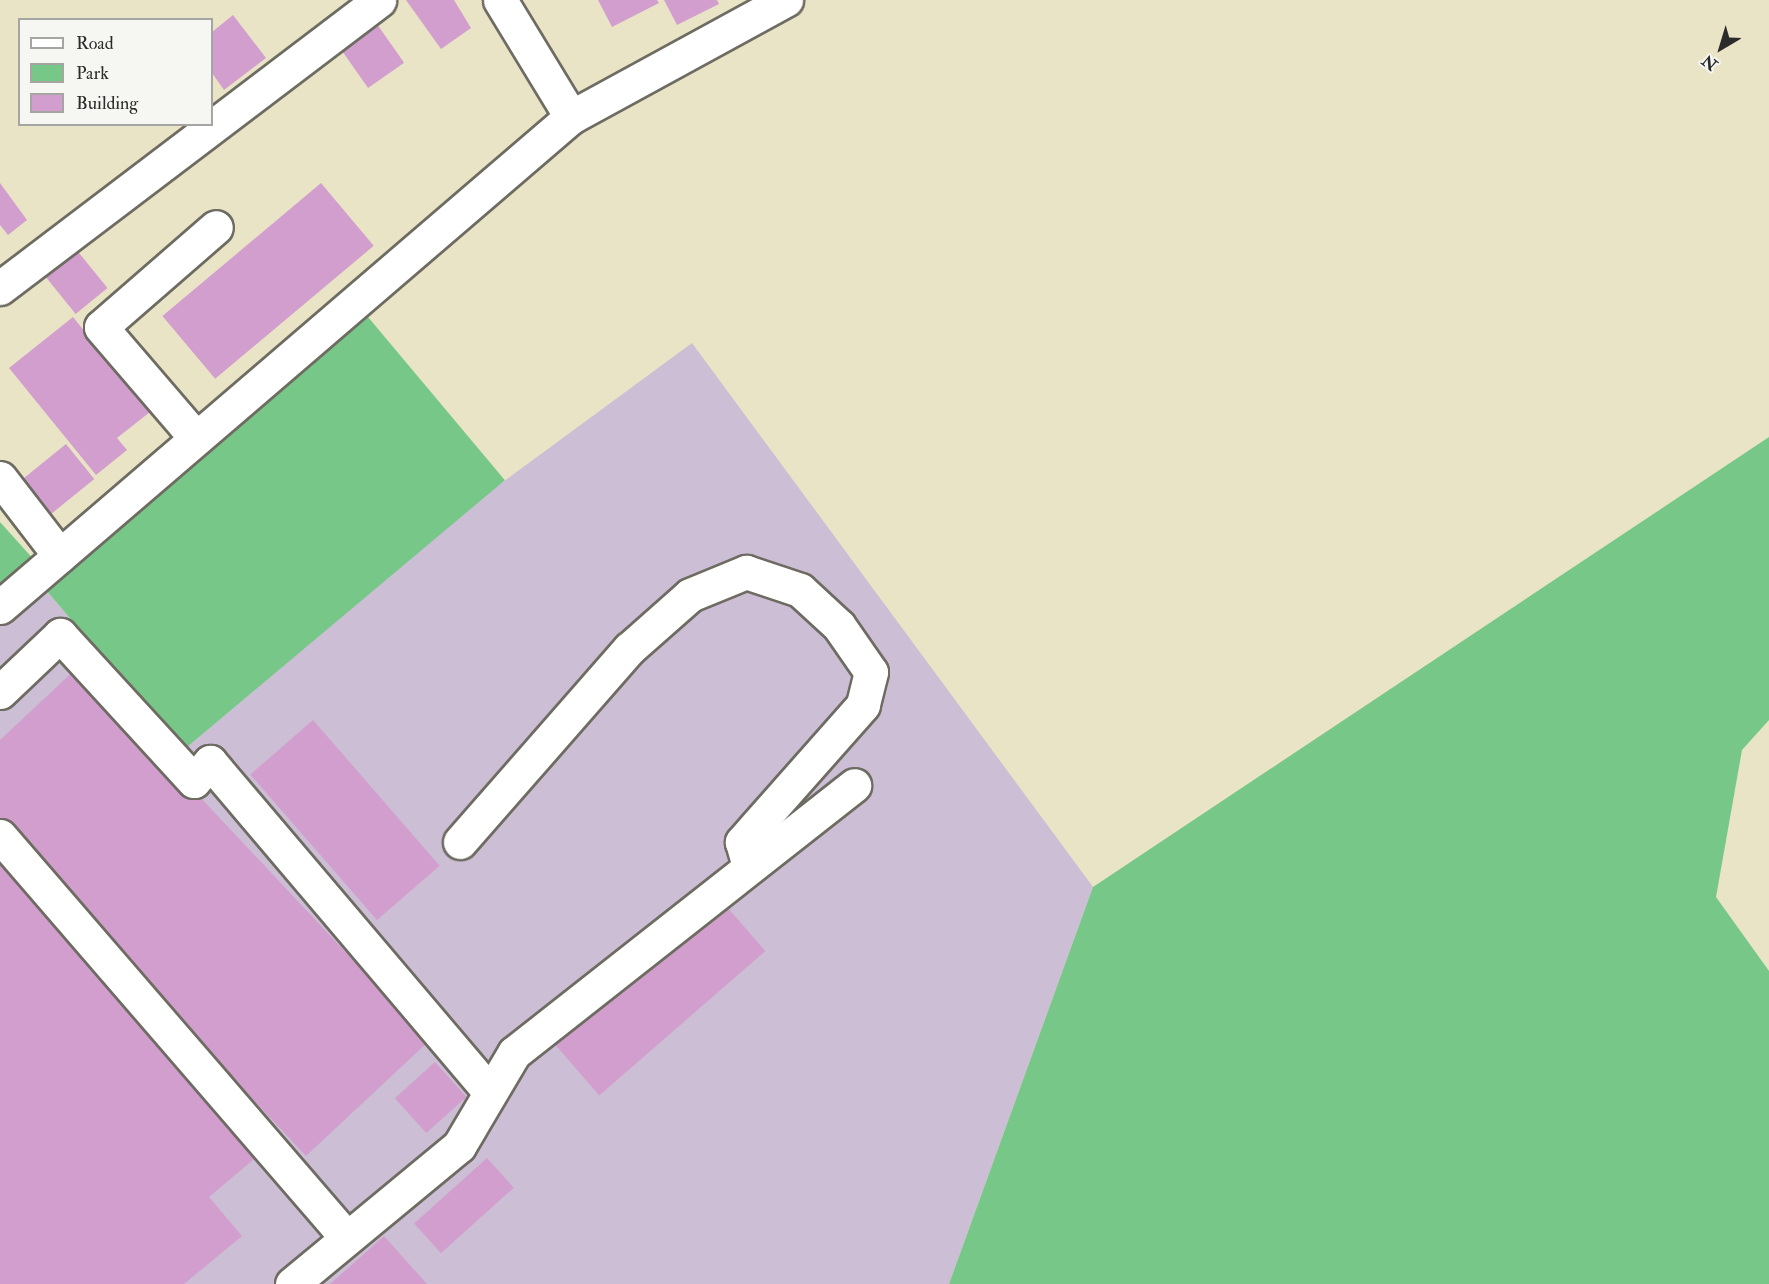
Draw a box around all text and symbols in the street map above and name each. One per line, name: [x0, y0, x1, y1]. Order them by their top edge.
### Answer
legend: [18, 18, 213, 126]
north arrow: [1691, 18, 1751, 78]
text: Road: [76, 32, 114, 55]
text: N: [1698, 50, 1722, 74]
text: Park: [76, 62, 109, 85]
text: Building: [76, 92, 138, 115]

